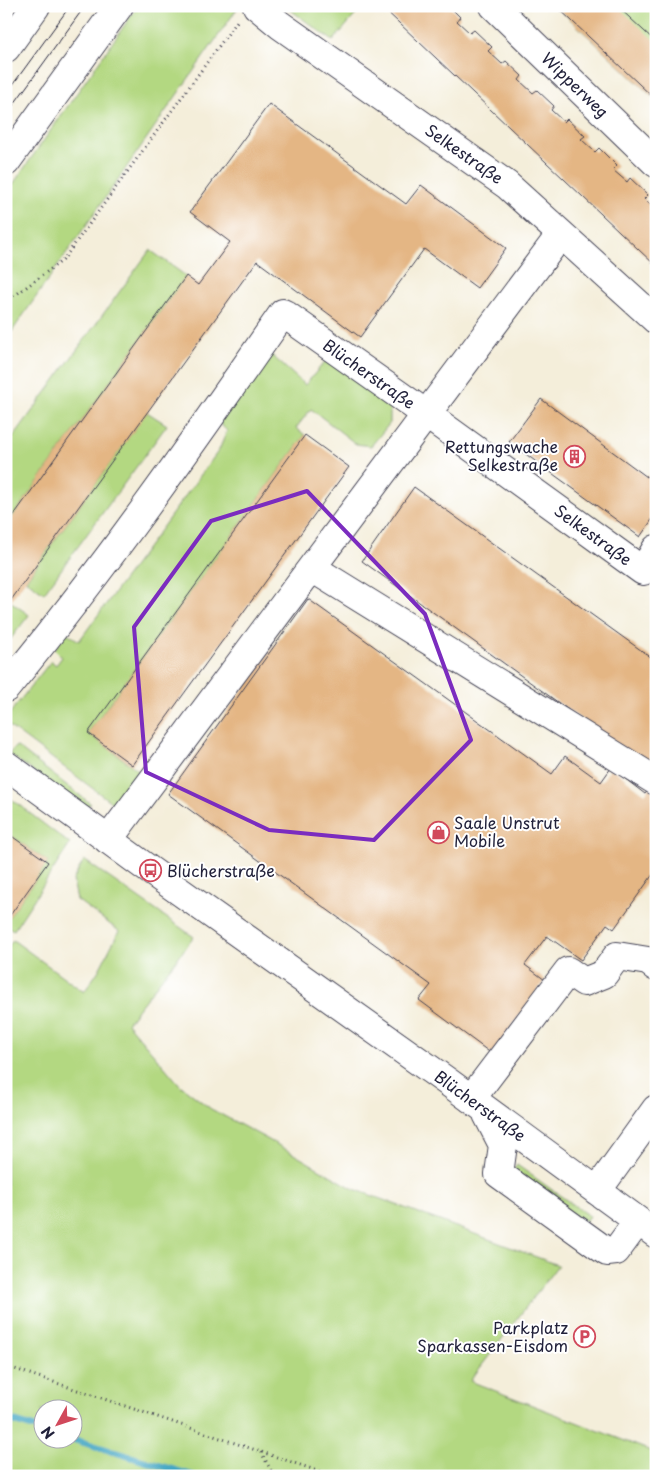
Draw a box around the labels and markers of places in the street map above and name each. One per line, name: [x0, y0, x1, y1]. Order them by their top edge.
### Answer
place label: Rettungswache Selkestraße: [444, 434, 558, 476]
building icon: Rettungswache Selkestraße: [562, 444, 586, 468]
place label: Saale Unstrut Mobile: [454, 810, 560, 852]
shop icon: Saale Unstrut Mobile: [426, 820, 450, 844]
place label: Blücherstraße: [167, 858, 275, 882]
bus stop icon: Blücherstraße: [139, 859, 163, 883]
place label: Parkplatz Sparkassen-Eisdom: [417, 1315, 568, 1357]
parking icon: Parkplatz Sparkassen-Eisdom: [572, 1325, 596, 1349]

